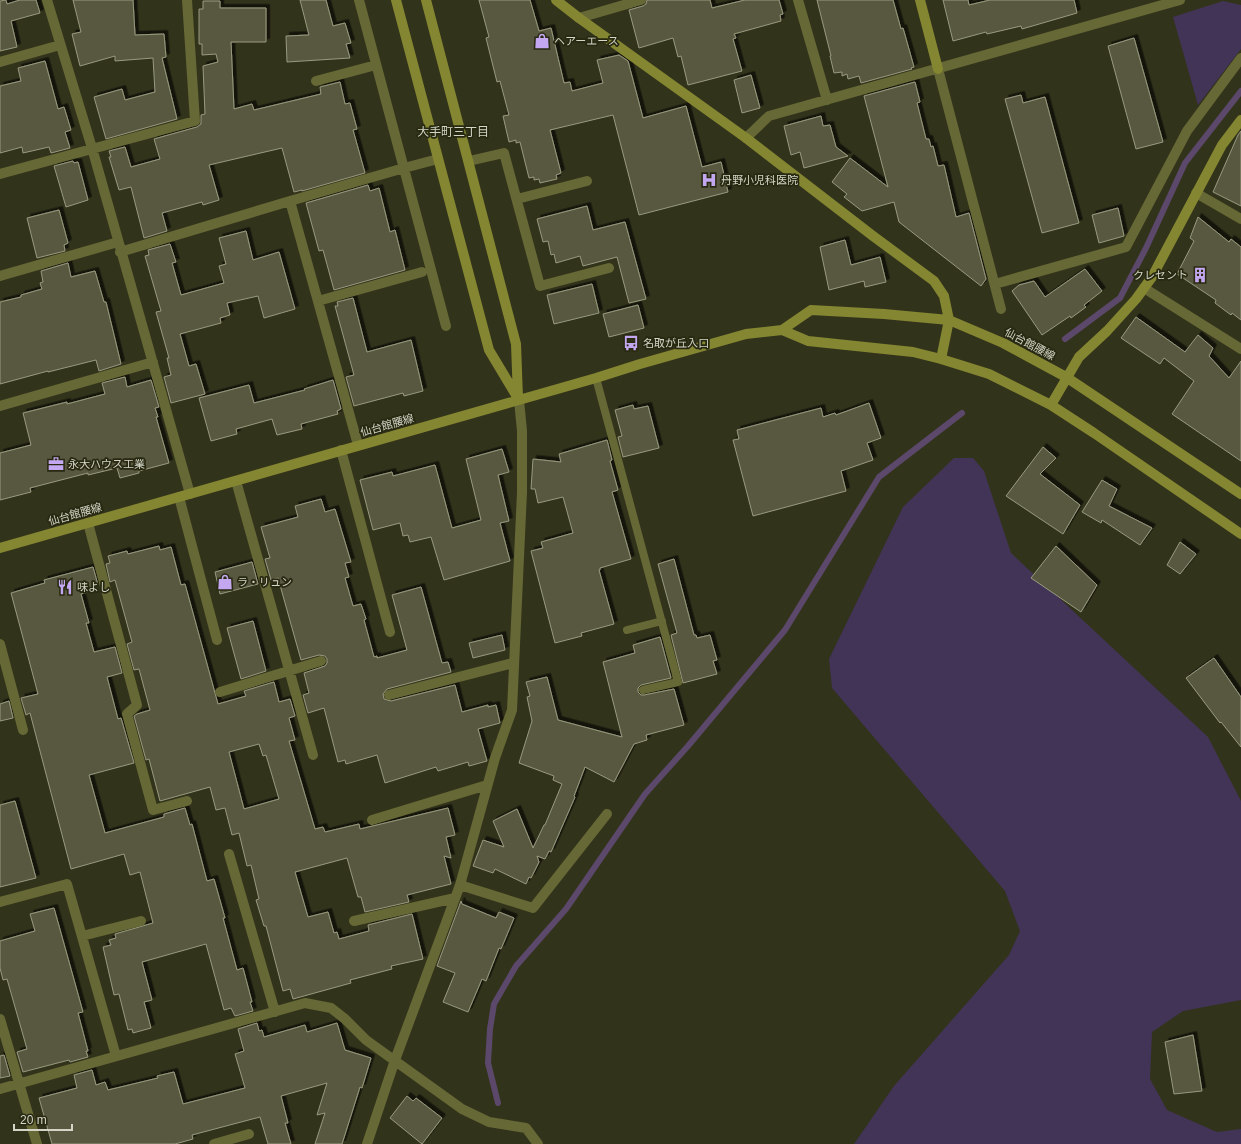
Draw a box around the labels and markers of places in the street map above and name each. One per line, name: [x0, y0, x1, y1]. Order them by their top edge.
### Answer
shop icon: ヘアーエース: [533, 32, 551, 50]
place label: ヘアーエース: [554, 35, 619, 47]
hospital icon: 丹野小児科医院: [700, 171, 718, 189]
place label: 丹野小児科医院: [721, 174, 798, 186]
building icon: クレセント: [1191, 266, 1209, 284]
place label: クレセント: [1133, 269, 1188, 281]
bus stop icon: 名取が丘入口: [622, 334, 640, 352]
place label: 名取が丘入口: [643, 337, 709, 349]
office icon: 永大ハウス工業: [47, 455, 65, 473]
place label: 永大ハウス工業: [68, 458, 145, 470]
shop icon: ラ・リュン: [216, 573, 234, 591]
place label: ラ・リュン: [237, 576, 292, 588]
restaurant icon: 味よし: [56, 578, 74, 596]
place label: 味よし: [77, 581, 110, 593]

